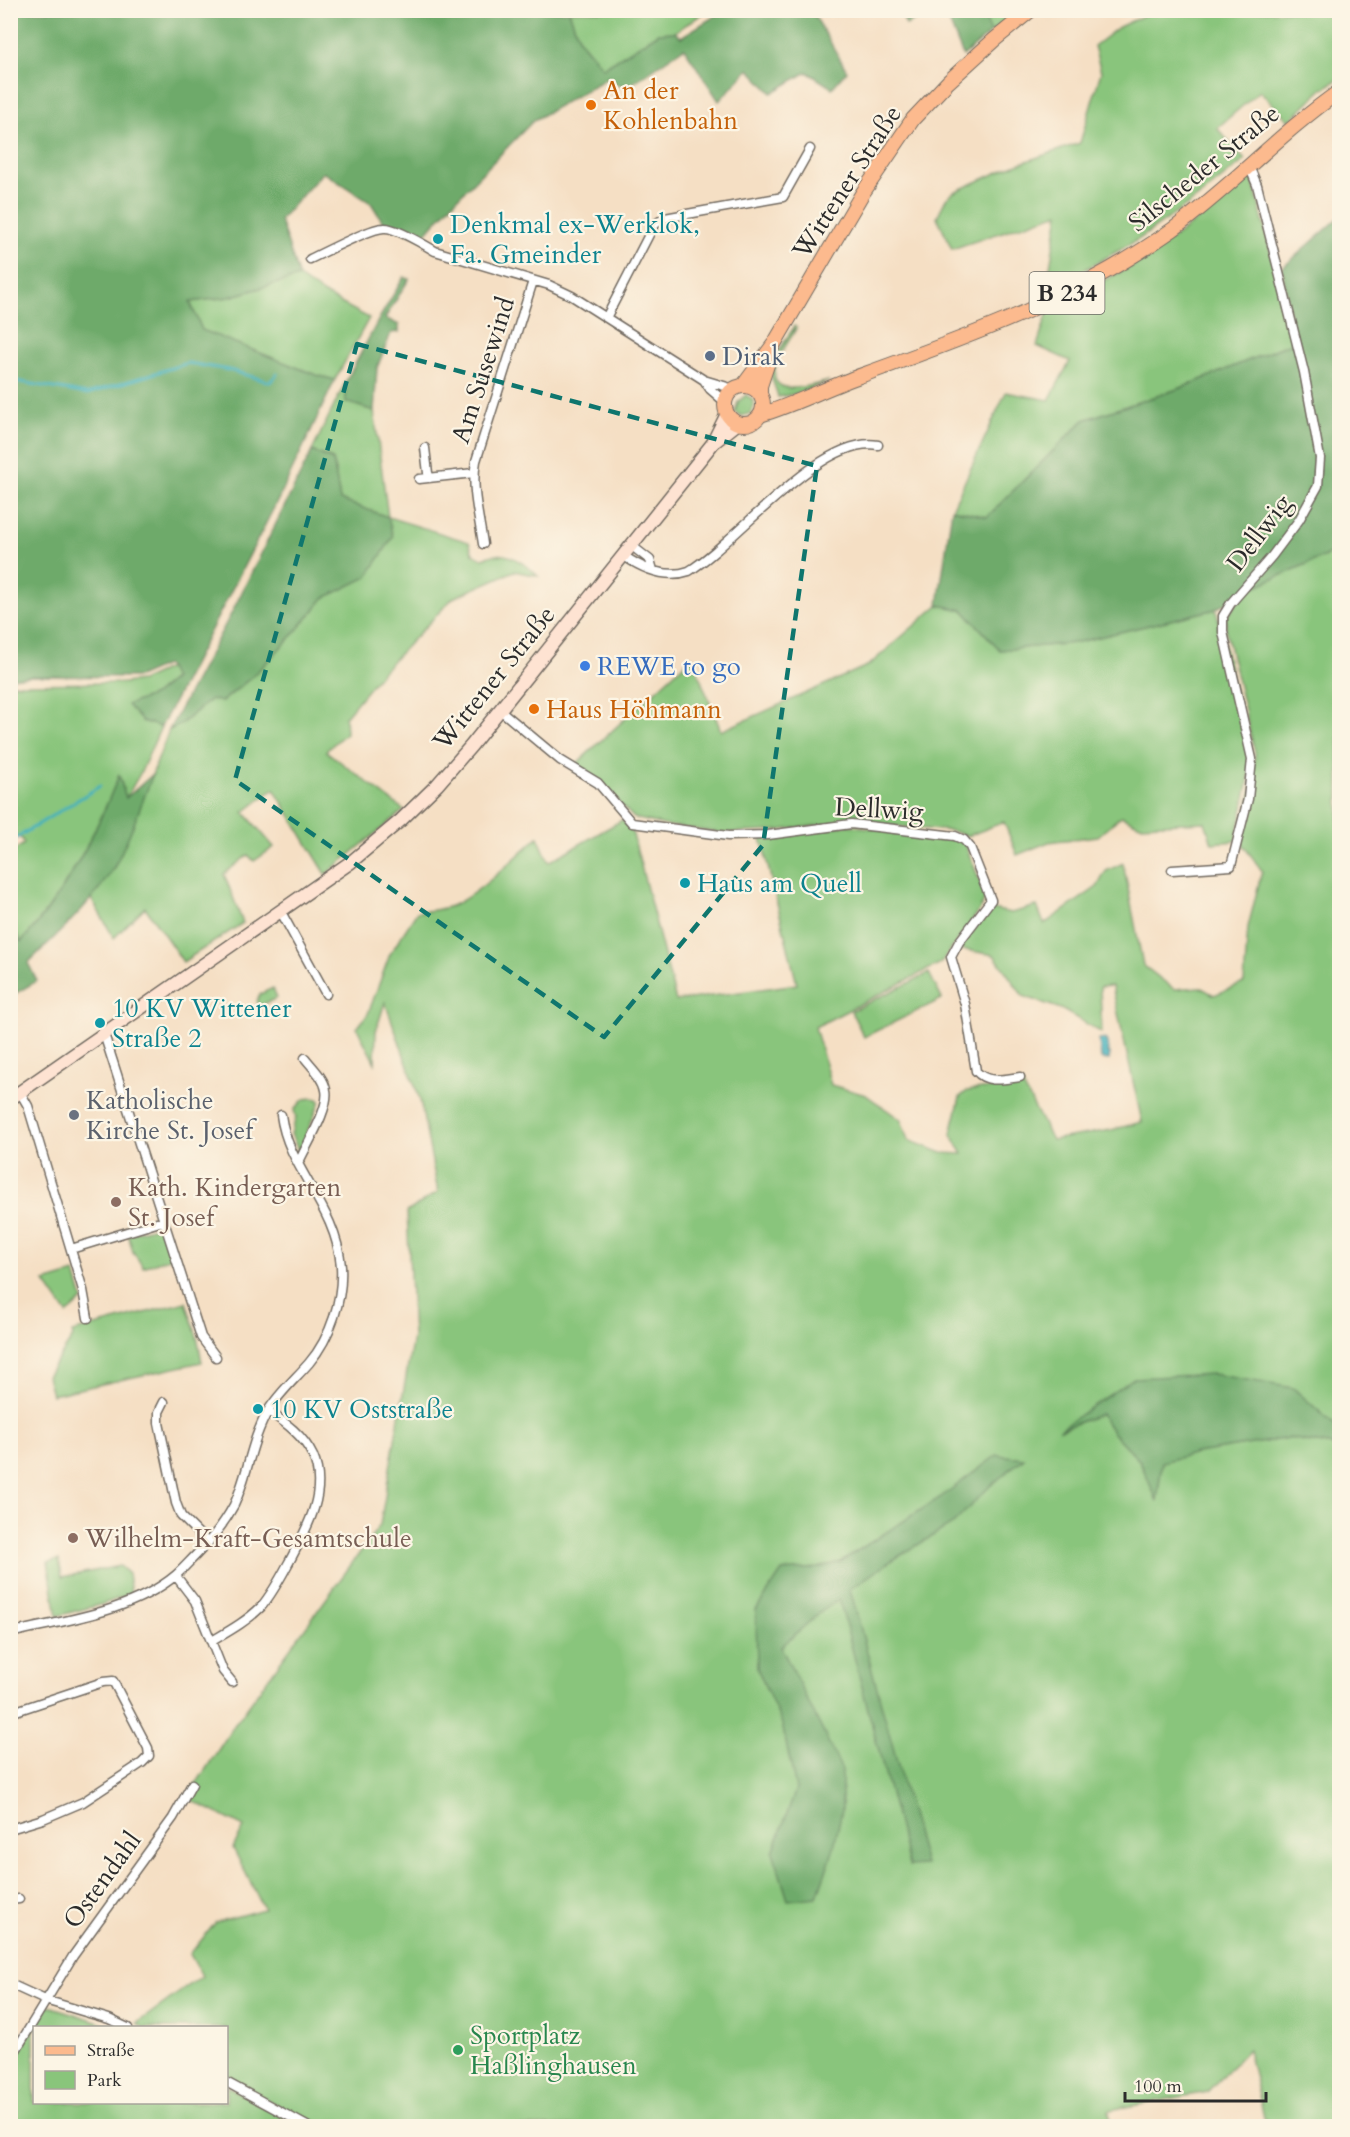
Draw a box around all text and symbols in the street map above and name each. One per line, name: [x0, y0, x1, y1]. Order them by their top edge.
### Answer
place label: An der Kohlenbahn: [603, 73, 738, 138]
street label: Silscheder Straße: [1121, 96, 1287, 240]
marker: An der Kohlenbahn: [584, 98, 598, 112]
street label: Wittener Straße: [784, 98, 910, 266]
place label: Denkmal ex-Werklok, Fa. Gmeinder: [450, 207, 700, 272]
marker: Denkmal ex-Werklok, Fa. Gmeinder: [431, 232, 445, 246]
road number: B 234: [1030, 272, 1104, 314]
street label: Am Susewind: [443, 292, 523, 448]
place label: Dirak: [722, 339, 785, 374]
marker: Dirak: [703, 349, 717, 363]
street label: Dellwig: [1218, 487, 1300, 579]
street label: Wittener Straße: [424, 598, 563, 758]
place label: REWE to go: [597, 649, 741, 684]
marker: REWE to go: [578, 659, 592, 673]
place label: Haus Höhmann: [546, 692, 722, 727]
marker: Haus Höhmann: [527, 702, 541, 716]
street label: Dellwig: [834, 789, 925, 829]
place label: Haus am Quell: [697, 866, 862, 901]
marker: Haus am Quell: [678, 876, 692, 890]
place label: 10 KV Wittener Straße 2: [112, 991, 292, 1056]
marker: 10 KV Wittener Straße 2: [93, 1016, 107, 1030]
place label: Katholische Kirche St. Josef: [86, 1083, 257, 1148]
marker: Katholische Kirche St. Josef: [67, 1108, 81, 1122]
place label: Kath. Kindergarten St. Josef: [128, 1170, 342, 1235]
marker: Kath. Kindergarten St. Josef: [109, 1195, 123, 1209]
place label: 10 KV Oststraße: [270, 1392, 453, 1427]
marker: 10 KV Oststraße: [251, 1402, 265, 1416]
place label: Wilhelm-Kraft-Gesamtschule: [84, 1521, 412, 1556]
marker: Wilhelm-Kraft-Gesamtschule: [66, 1531, 80, 1545]
street label: Ostendahl: [55, 1824, 149, 1936]
place label: Sportplatz Haßlinghausen: [470, 2018, 637, 2083]
legend: [33, 2026, 228, 2104]
text: Straße: [87, 2038, 135, 2063]
marker: Sportplatz Haßlinghausen: [451, 2043, 465, 2057]
scale bar: [1125, 2065, 1266, 2103]
text: Park: [87, 2068, 122, 2093]
text: 100 m: [1134, 2074, 1182, 2099]

